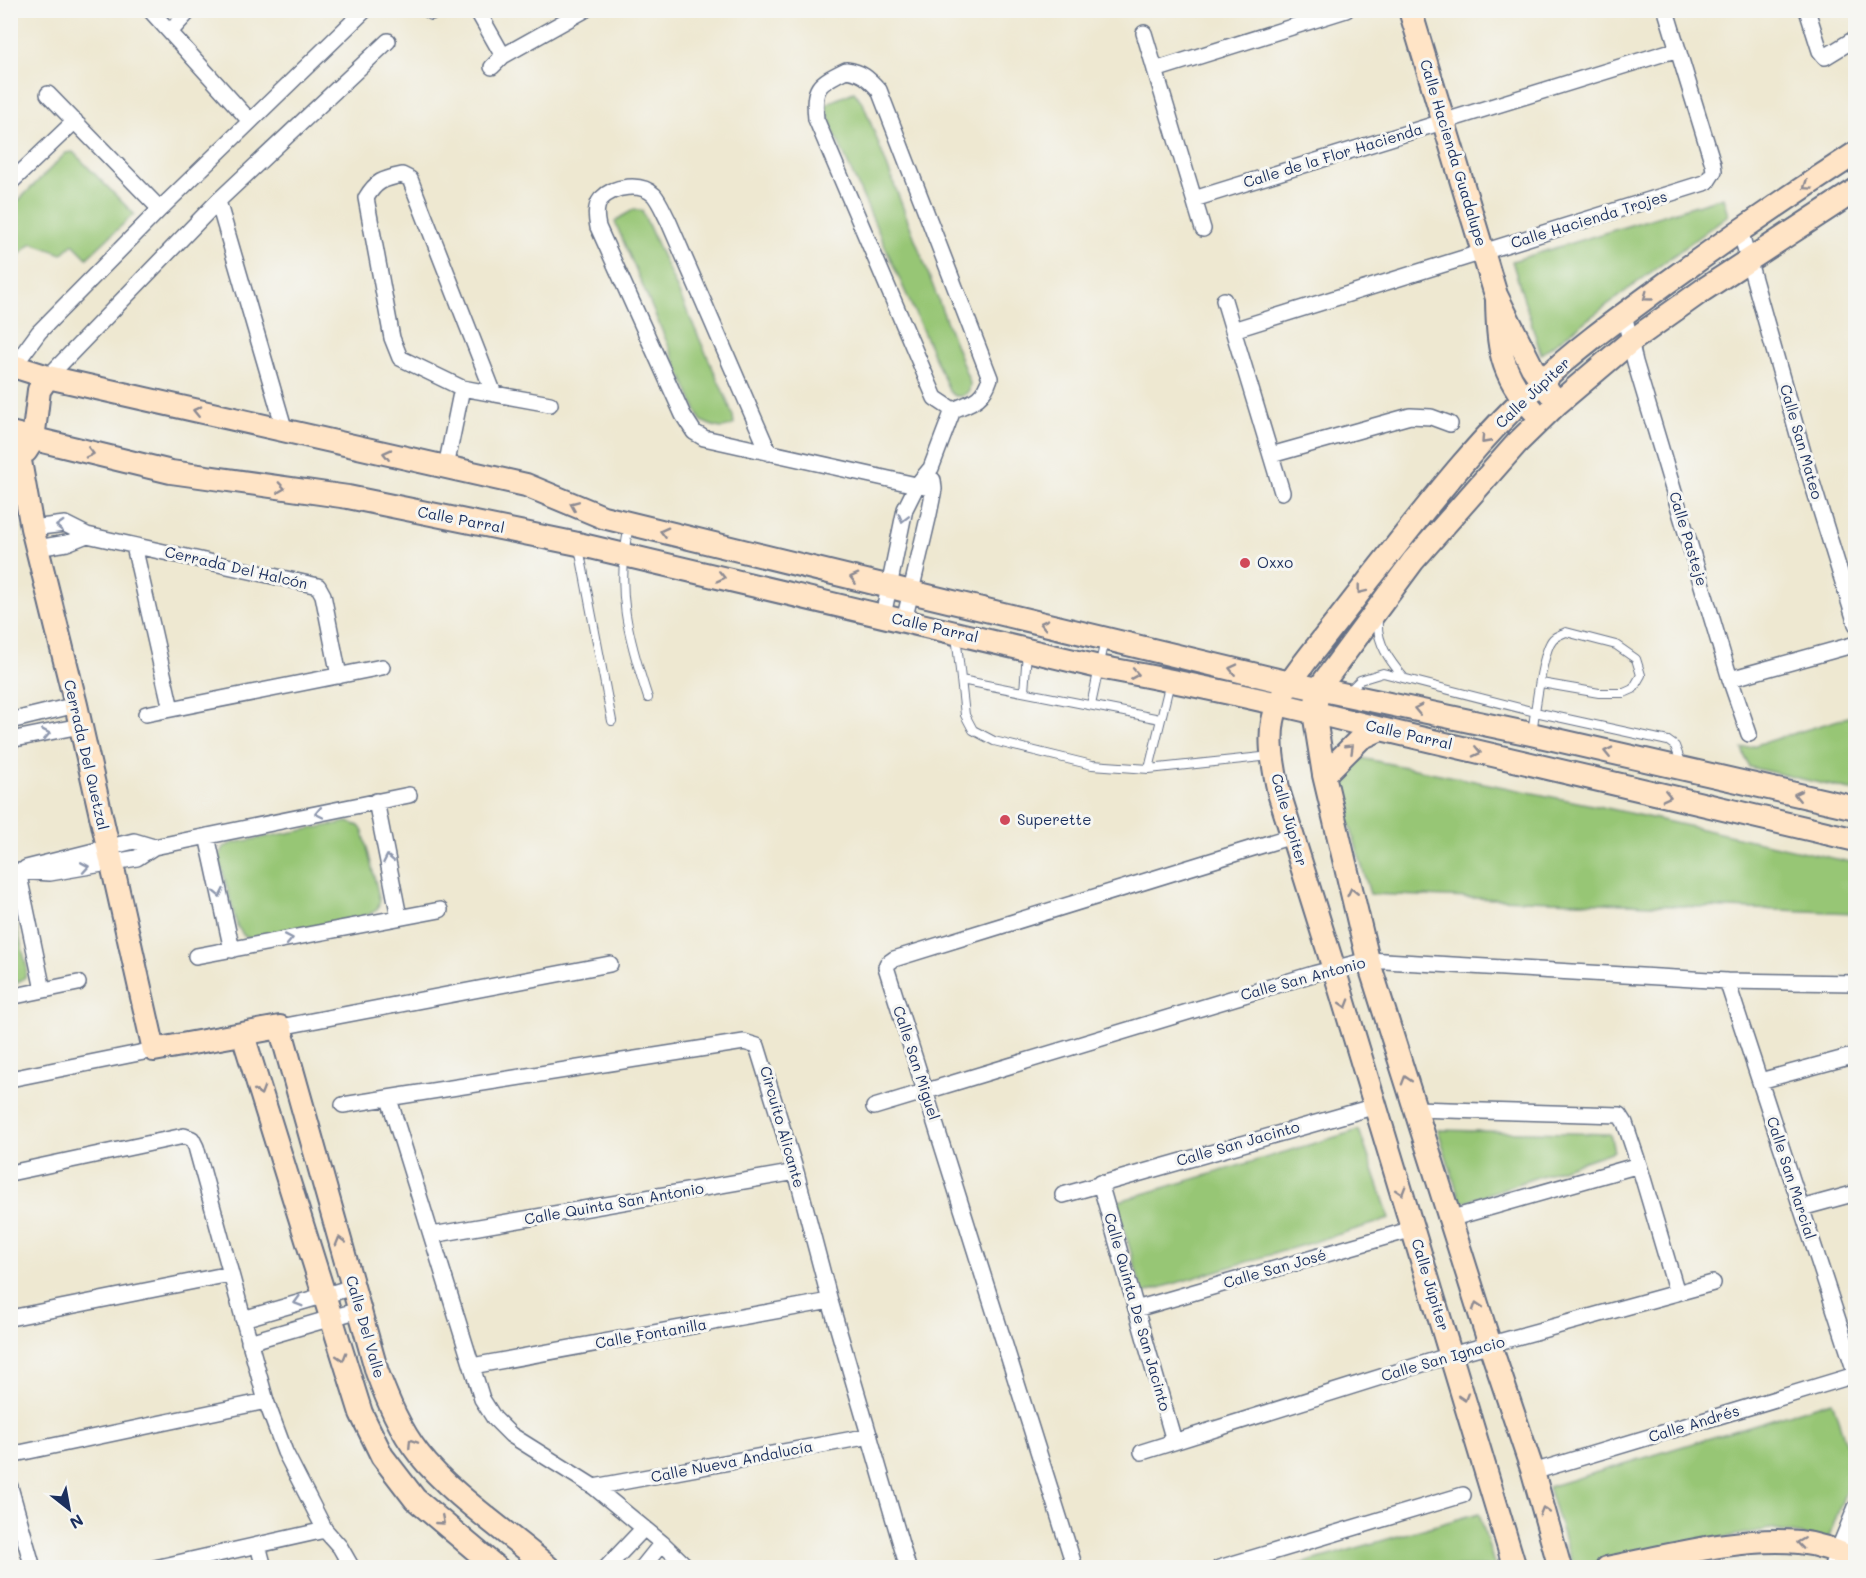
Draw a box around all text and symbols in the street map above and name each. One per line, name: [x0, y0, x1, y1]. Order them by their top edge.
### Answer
street label: Calle Hacienda Guadalupe: [1416, 57, 1492, 249]
street label: Calle de la Flor Hacienda: [1241, 118, 1425, 192]
one-way arrow: [1802, 178, 1813, 189]
street label: Calle Hacienda Trojes: [1508, 186, 1669, 252]
one-way arrow: [1642, 290, 1653, 301]
street label: Calle Júpiter: [1491, 352, 1574, 432]
street label: Calle San Mateo: [1776, 382, 1828, 502]
one-way arrow: [192, 405, 202, 418]
one-way arrow: [1481, 433, 1492, 443]
one-way arrow: [85, 446, 95, 459]
one-way arrow: [382, 448, 392, 461]
one-way arrow: [277, 482, 286, 494]
street label: Calle Pasteje: [1665, 489, 1713, 588]
one-way arrow: [570, 500, 581, 512]
street label: Calle Parral: [416, 501, 506, 537]
one-way arrow: [898, 513, 911, 523]
one-way arrow: [56, 520, 65, 533]
one-way arrow: [660, 527, 670, 540]
street label: Cerrada Del Halcón: [163, 541, 310, 593]
place label: Oxxo: [1257, 552, 1293, 572]
marker: Oxxo: [1238, 556, 1252, 570]
one-way arrow: [715, 570, 725, 583]
one-way arrow: [849, 573, 859, 586]
one-way arrow: [1358, 583, 1369, 594]
street label: Calle Parral: [890, 607, 981, 647]
one-way arrow: [1039, 618, 1049, 631]
one-way arrow: [1228, 663, 1238, 676]
one-way arrow: [1130, 667, 1140, 680]
street label: Cerrada Del Quetzal: [60, 678, 114, 832]
one-way arrow: [1413, 703, 1423, 716]
street label: Calle Parral: [1364, 714, 1455, 754]
one-way arrow: [40, 728, 50, 741]
one-way arrow: [1472, 744, 1482, 757]
one-way arrow: [1342, 745, 1353, 756]
one-way arrow: [1604, 746, 1614, 759]
street label: Calle Júpiter: [1267, 771, 1313, 868]
one-way arrow: [1662, 789, 1672, 802]
one-way arrow: [1794, 789, 1804, 802]
one-way arrow: [315, 806, 325, 819]
place label: Superette: [1017, 809, 1092, 829]
marker: Superette: [998, 813, 1012, 827]
one-way arrow: [382, 855, 395, 865]
one-way arrow: [80, 861, 90, 874]
one-way arrow: [212, 888, 225, 898]
one-way arrow: [1347, 888, 1360, 898]
one-way arrow: [284, 933, 294, 946]
street label: Calle San Antonio: [1238, 952, 1368, 1004]
one-way arrow: [1338, 998, 1350, 1009]
street label: Calle San Miguel: [889, 1003, 945, 1122]
street label: Circuito Alicante: [756, 1063, 810, 1190]
one-way arrow: [1400, 1075, 1413, 1086]
one-way arrow: [253, 1085, 265, 1096]
street label: Calle San Marcial: [1763, 1114, 1821, 1242]
street label: Calle San Jacinto: [1174, 1116, 1302, 1170]
street label: Calle Quinta San Antonio: [522, 1177, 705, 1229]
one-way arrow: [1394, 1185, 1406, 1196]
street label: Calle Quinta De San Jacinto: [1100, 1210, 1176, 1413]
one-way arrow: [335, 1236, 347, 1246]
street label: Calle Júpiter: [1407, 1236, 1454, 1333]
street label: Calle San José: [1221, 1244, 1329, 1292]
street label: Calle Del Valle: [342, 1273, 390, 1380]
one-way arrow: [293, 1295, 304, 1307]
one-way arrow: [1472, 1301, 1484, 1312]
street label: Calle Fontanilla: [593, 1313, 708, 1353]
street label: Calle San Ignacio: [1379, 1331, 1507, 1385]
one-way arrow: [335, 1351, 347, 1362]
one-way arrow: [1457, 1391, 1469, 1402]
street label: Calle Andrés: [1646, 1400, 1742, 1446]
street label: Calle Nueva Andalucía: [649, 1435, 815, 1487]
one-way arrow: [407, 1439, 419, 1449]
north arrow: [39, 1479, 99, 1539]
one-way arrow: [1539, 1506, 1551, 1517]
text: N: [66, 1510, 88, 1534]
one-way arrow: [434, 1514, 445, 1525]
one-way arrow: [1796, 1537, 1805, 1550]

